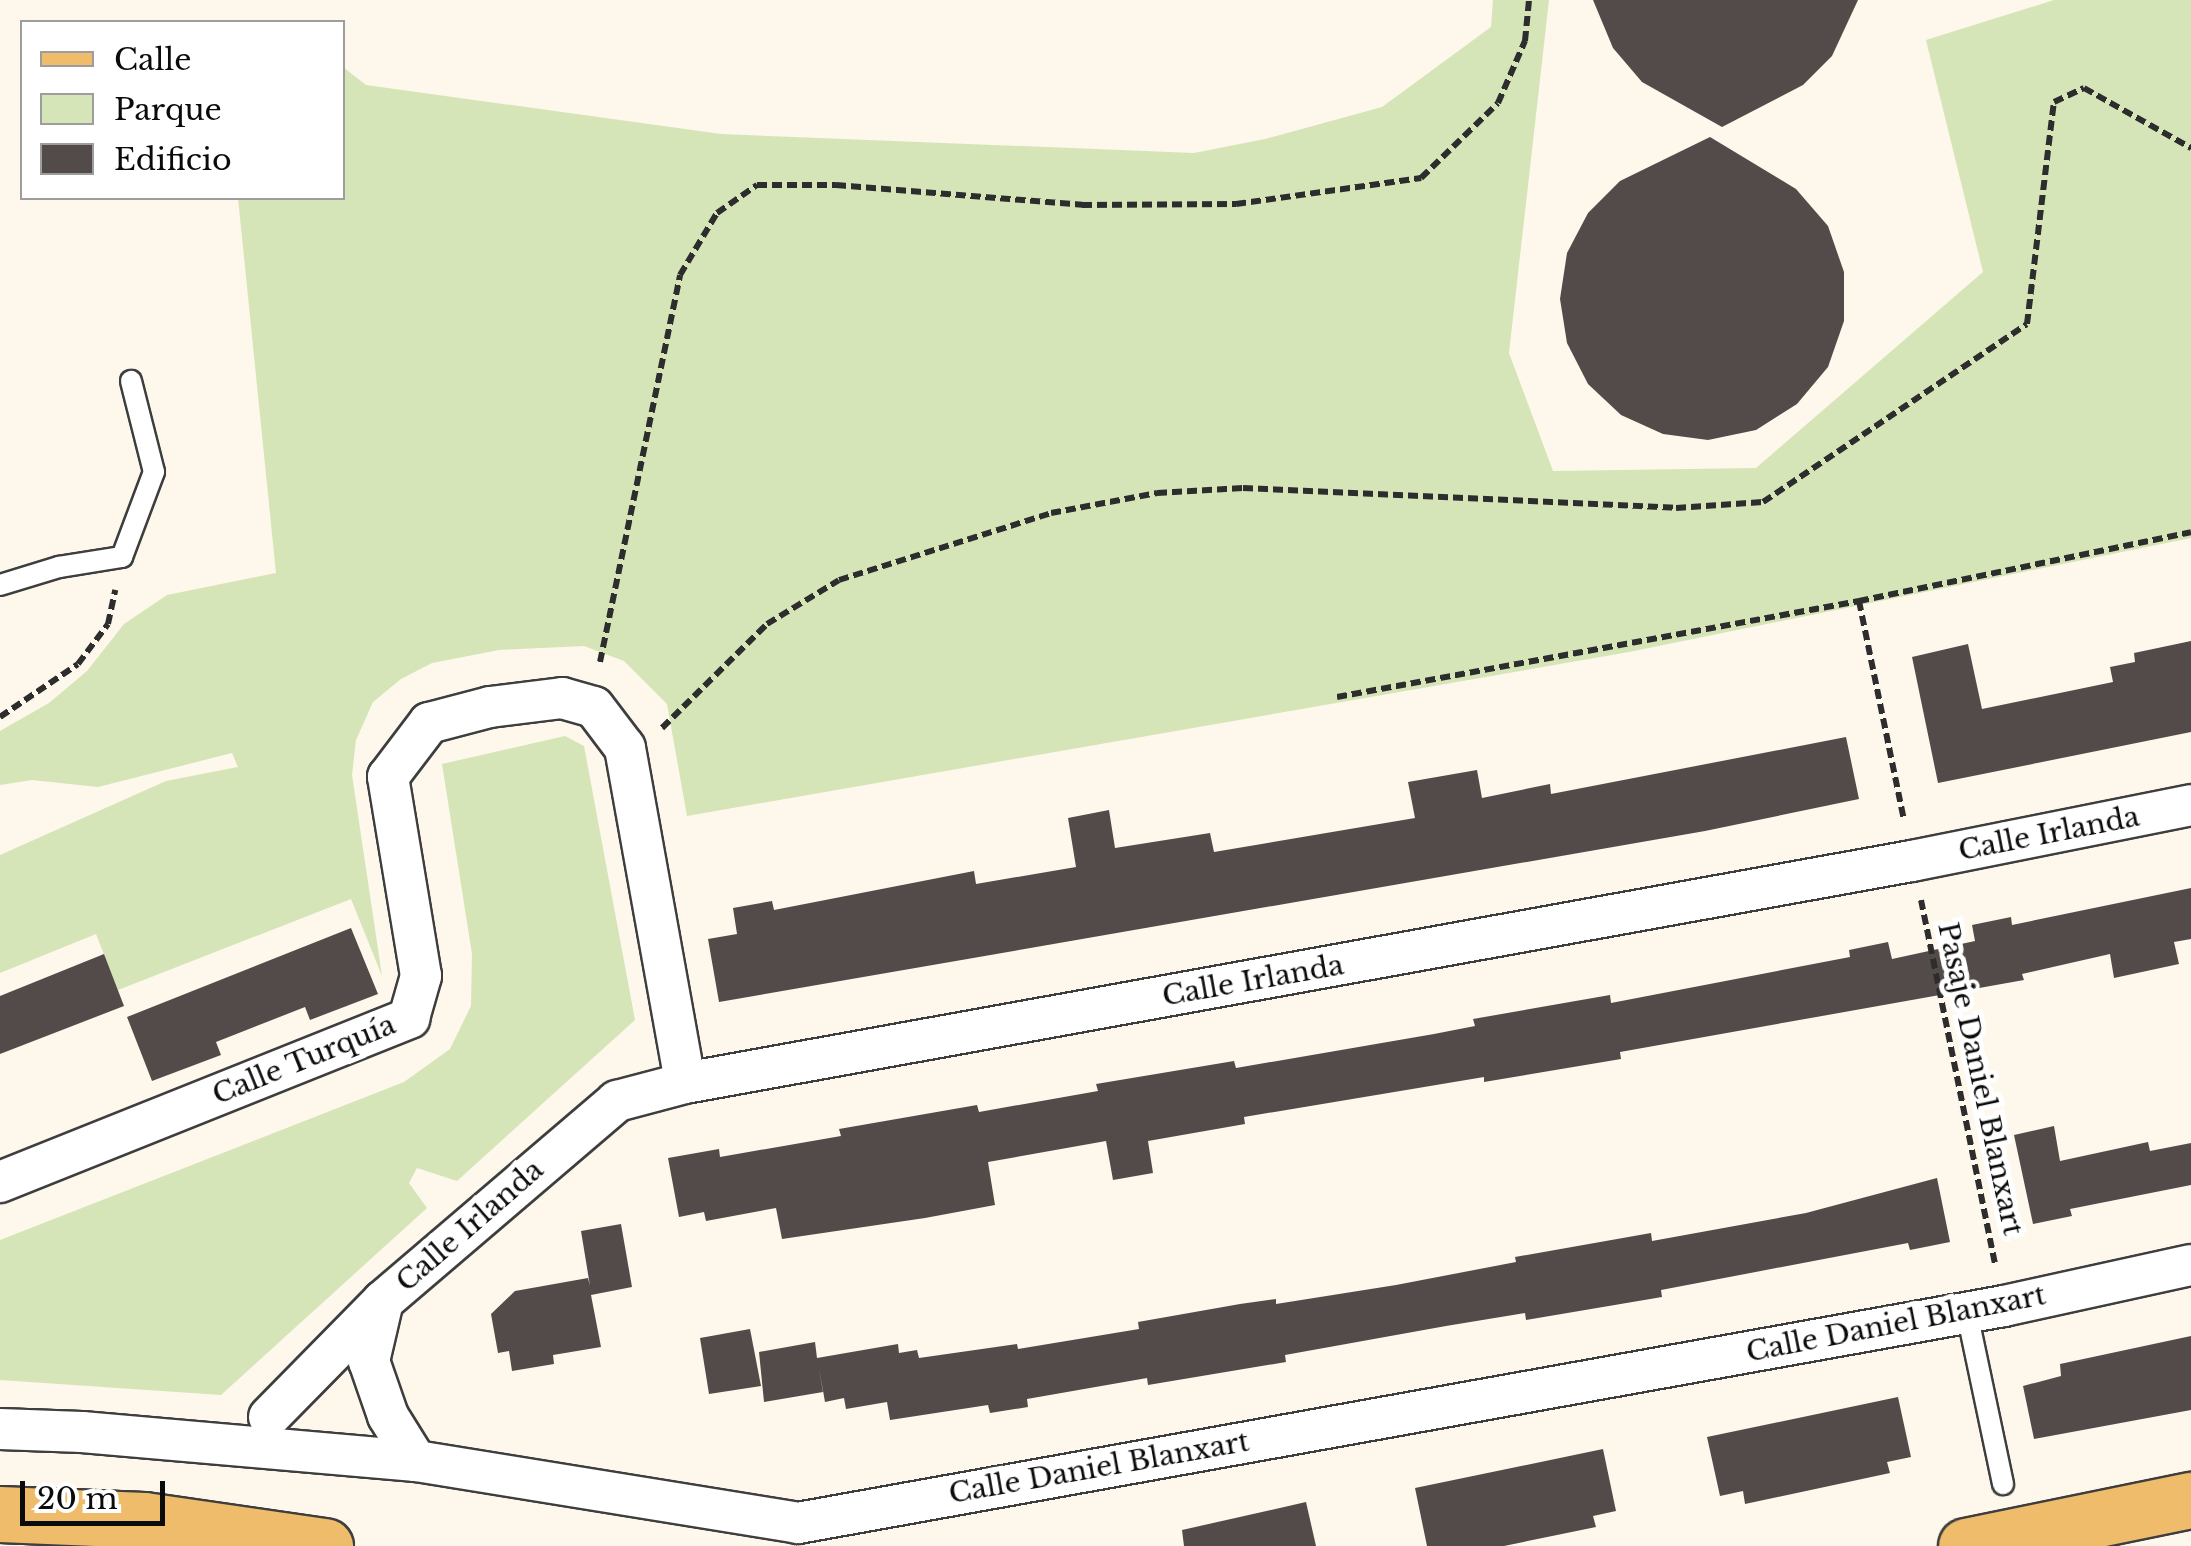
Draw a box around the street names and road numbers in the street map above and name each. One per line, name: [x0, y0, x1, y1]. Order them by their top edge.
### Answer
street label: Calle Irlanda: [1956, 800, 2142, 868]
street label: Pasaje Daniel Blanxart: [1930, 919, 2030, 1239]
street label: Calle Irlanda: [1160, 949, 1346, 1013]
street label: Calle Turquía: [207, 1008, 401, 1112]
street label: Calle Irlanda: [390, 1153, 550, 1299]
street label: Calle Daniel Blanxart: [1743, 1278, 2049, 1370]
street label: Calle Daniel Blanxart: [946, 1425, 1252, 1511]

